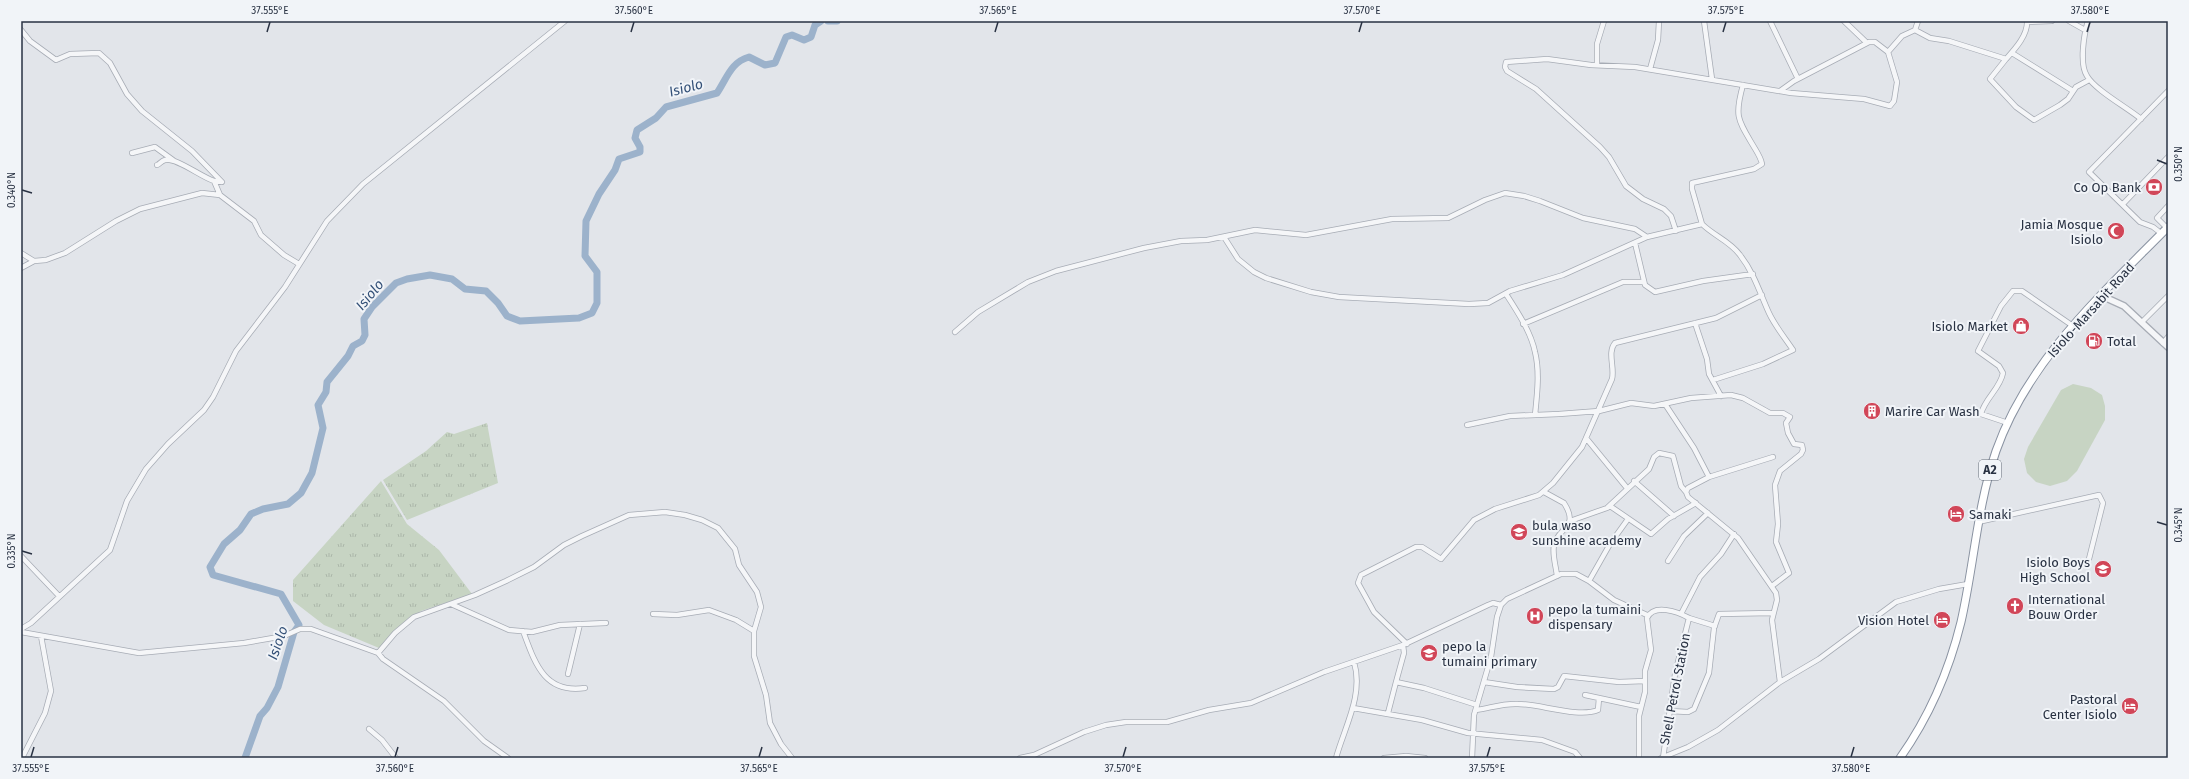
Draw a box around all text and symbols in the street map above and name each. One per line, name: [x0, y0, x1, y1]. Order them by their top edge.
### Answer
text: 37.555°E: [251, 5, 289, 17]
text: 37.560°E: [615, 5, 653, 17]
text: 37.565°E: [979, 5, 1017, 17]
text: 37.570°E: [1343, 5, 1381, 17]
text: 37.575°E: [1708, 5, 1744, 17]
text: 37.580°E: [2071, 5, 2109, 17]
water label: Isiolo: [667, 75, 705, 101]
text: 0.350°N: [2173, 146, 2185, 182]
text: 0.340°N: [6, 172, 18, 208]
bank icon: Co Op Bank: [2144, 177, 2164, 197]
place label: Co Op Bank: [2074, 180, 2141, 195]
place label: Jamia Mosque Isiolo: [2020, 217, 2103, 247]
mosque icon: Jamia Mosque Isiolo: [2106, 221, 2126, 241]
street label: Isiolo-Marsabit Road: [2045, 260, 2137, 360]
water label: Isiolo: [352, 276, 388, 314]
shop icon: Isiolo Market: [2011, 316, 2031, 336]
place label: Isiolo Market: [1932, 319, 2008, 334]
fuel station icon: Total: [2084, 331, 2104, 351]
place label: Total: [2107, 334, 2136, 349]
building icon: Marire Car Wash: [1862, 401, 1882, 421]
place label: Marire Car Wash: [1885, 404, 1980, 419]
road number: A2: [1979, 460, 2001, 480]
hotel icon: Samaki: [1946, 504, 1966, 524]
place label: Samaki: [1969, 507, 2012, 522]
text: 0.345°N: [2173, 507, 2185, 543]
place label: bula waso sunshine academy: [1532, 518, 1642, 548]
school or university icon: bula waso sunshine academy: [1509, 522, 1529, 542]
text: 0.335°N: [6, 533, 18, 569]
place label: Isiolo Boys High School: [2020, 555, 2090, 585]
school or university icon: Isiolo Boys High School: [2093, 559, 2113, 579]
place label: International Bouw Order: [2028, 592, 2105, 622]
church icon: International Bouw Order: [2005, 596, 2025, 616]
place label: pepo la tumaini dispensary: [1548, 602, 1641, 632]
hospital icon: pepo la tumaini dispensary: [1525, 606, 1545, 626]
hotel icon: Vision Hotel: [1932, 610, 1952, 630]
place label: Vision Hotel: [1858, 613, 1929, 628]
water label: Isiolo: [264, 624, 292, 662]
street label: Shell Petrol Station: [1657, 632, 1693, 746]
place label: pepo la tumaini primary: [1442, 639, 1538, 669]
school or university icon: pepo la tumaini primary: [1419, 643, 1439, 663]
place label: Pastoral Center Isiolo: [2043, 692, 2117, 722]
hotel icon: Pastoral Center Isiolo: [2120, 696, 2140, 716]
text: 37.555°E: [12, 763, 50, 775]
text: 37.560°E: [376, 763, 414, 775]
text: 37.565°E: [740, 763, 778, 775]
text: 37.570°E: [1104, 763, 1142, 775]
text: 37.575°E: [1469, 763, 1505, 775]
text: 37.580°E: [1832, 763, 1870, 775]

